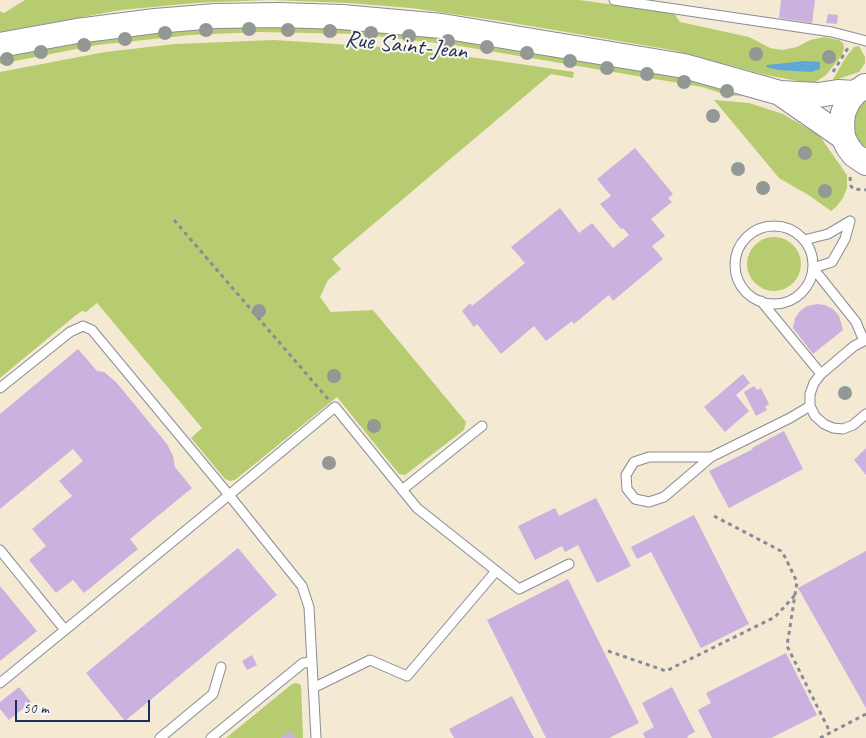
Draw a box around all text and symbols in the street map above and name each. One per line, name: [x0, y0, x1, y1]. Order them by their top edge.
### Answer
street label: Rue Saint-Jean: [343, 25, 469, 67]
scale bar: [18, 690, 152, 722]
text: 50 m: [23, 699, 49, 718]

